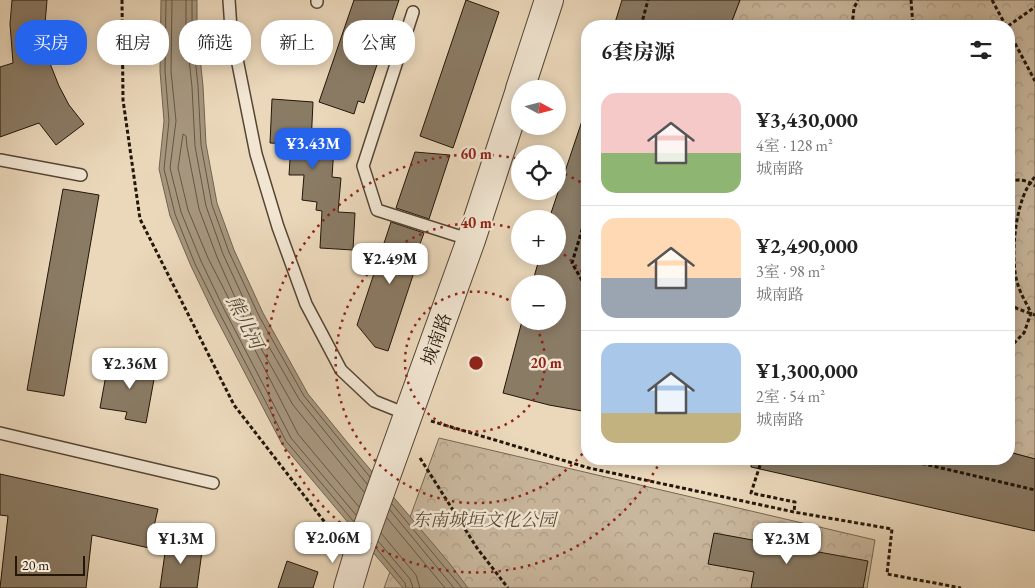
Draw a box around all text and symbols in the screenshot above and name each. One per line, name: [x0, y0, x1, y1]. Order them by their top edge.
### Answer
chip: 买房: [15, 20, 87, 65]
chip: 租房: [97, 20, 169, 65]
chip: 筛选: [179, 20, 251, 65]
chip: 新上: [261, 20, 333, 65]
chip: 公寓: [343, 20, 415, 65]
icon: filters: [967, 36, 995, 64]
text: 6套房源: [601, 38, 675, 65]
north arrow: [511, 80, 566, 135]
map controls: [511, 80, 566, 330]
text: ¥3,430,000: [756, 106, 858, 133]
icon: home: [641, 113, 701, 173]
pin: ¥3.43M: [272, 128, 354, 170]
text: ¥3.43M: [286, 133, 340, 154]
text: 4室 · 128 m²: [756, 135, 833, 156]
text: 60 m: [460, 144, 492, 163]
button: locate: [511, 145, 566, 200]
text: 城南路: [756, 158, 804, 179]
button: +: [511, 210, 566, 265]
text: 40 m: [460, 213, 492, 232]
text: ¥2,490,000: [756, 232, 858, 259]
icon: home: [641, 238, 701, 298]
pin: ¥2.49M: [349, 242, 431, 285]
text: ¥2.49M: [363, 248, 417, 269]
text: 3室 · 98 m²: [756, 261, 825, 282]
button: −: [511, 275, 566, 330]
text: 城南路: [756, 284, 804, 305]
water label: 熊儿河: [221, 291, 270, 356]
street label: 城南路: [416, 310, 456, 368]
pin: ¥2.36M: [89, 348, 171, 390]
text: ¥2.36M: [103, 353, 157, 374]
text: 20 m: [530, 353, 562, 372]
centre of rings: [467, 354, 485, 372]
text: ¥1,300,000: [756, 357, 858, 384]
icon: home: [641, 363, 701, 423]
text: 2室 · 54 m²: [756, 386, 825, 407]
text: 城南路: [756, 409, 804, 430]
park label: 东南城垣文化公园: [412, 508, 559, 531]
pin: ¥1.3M: [146, 522, 216, 565]
pin: ¥2.06M: [292, 522, 374, 564]
pin: ¥2.3M: [752, 522, 822, 565]
text: ¥2.06M: [306, 527, 360, 548]
text: ¥1.3M: [158, 528, 204, 549]
text: ¥2.3M: [764, 528, 810, 549]
scale bar: [15, 553, 85, 576]
text: 20 m: [22, 556, 49, 574]

